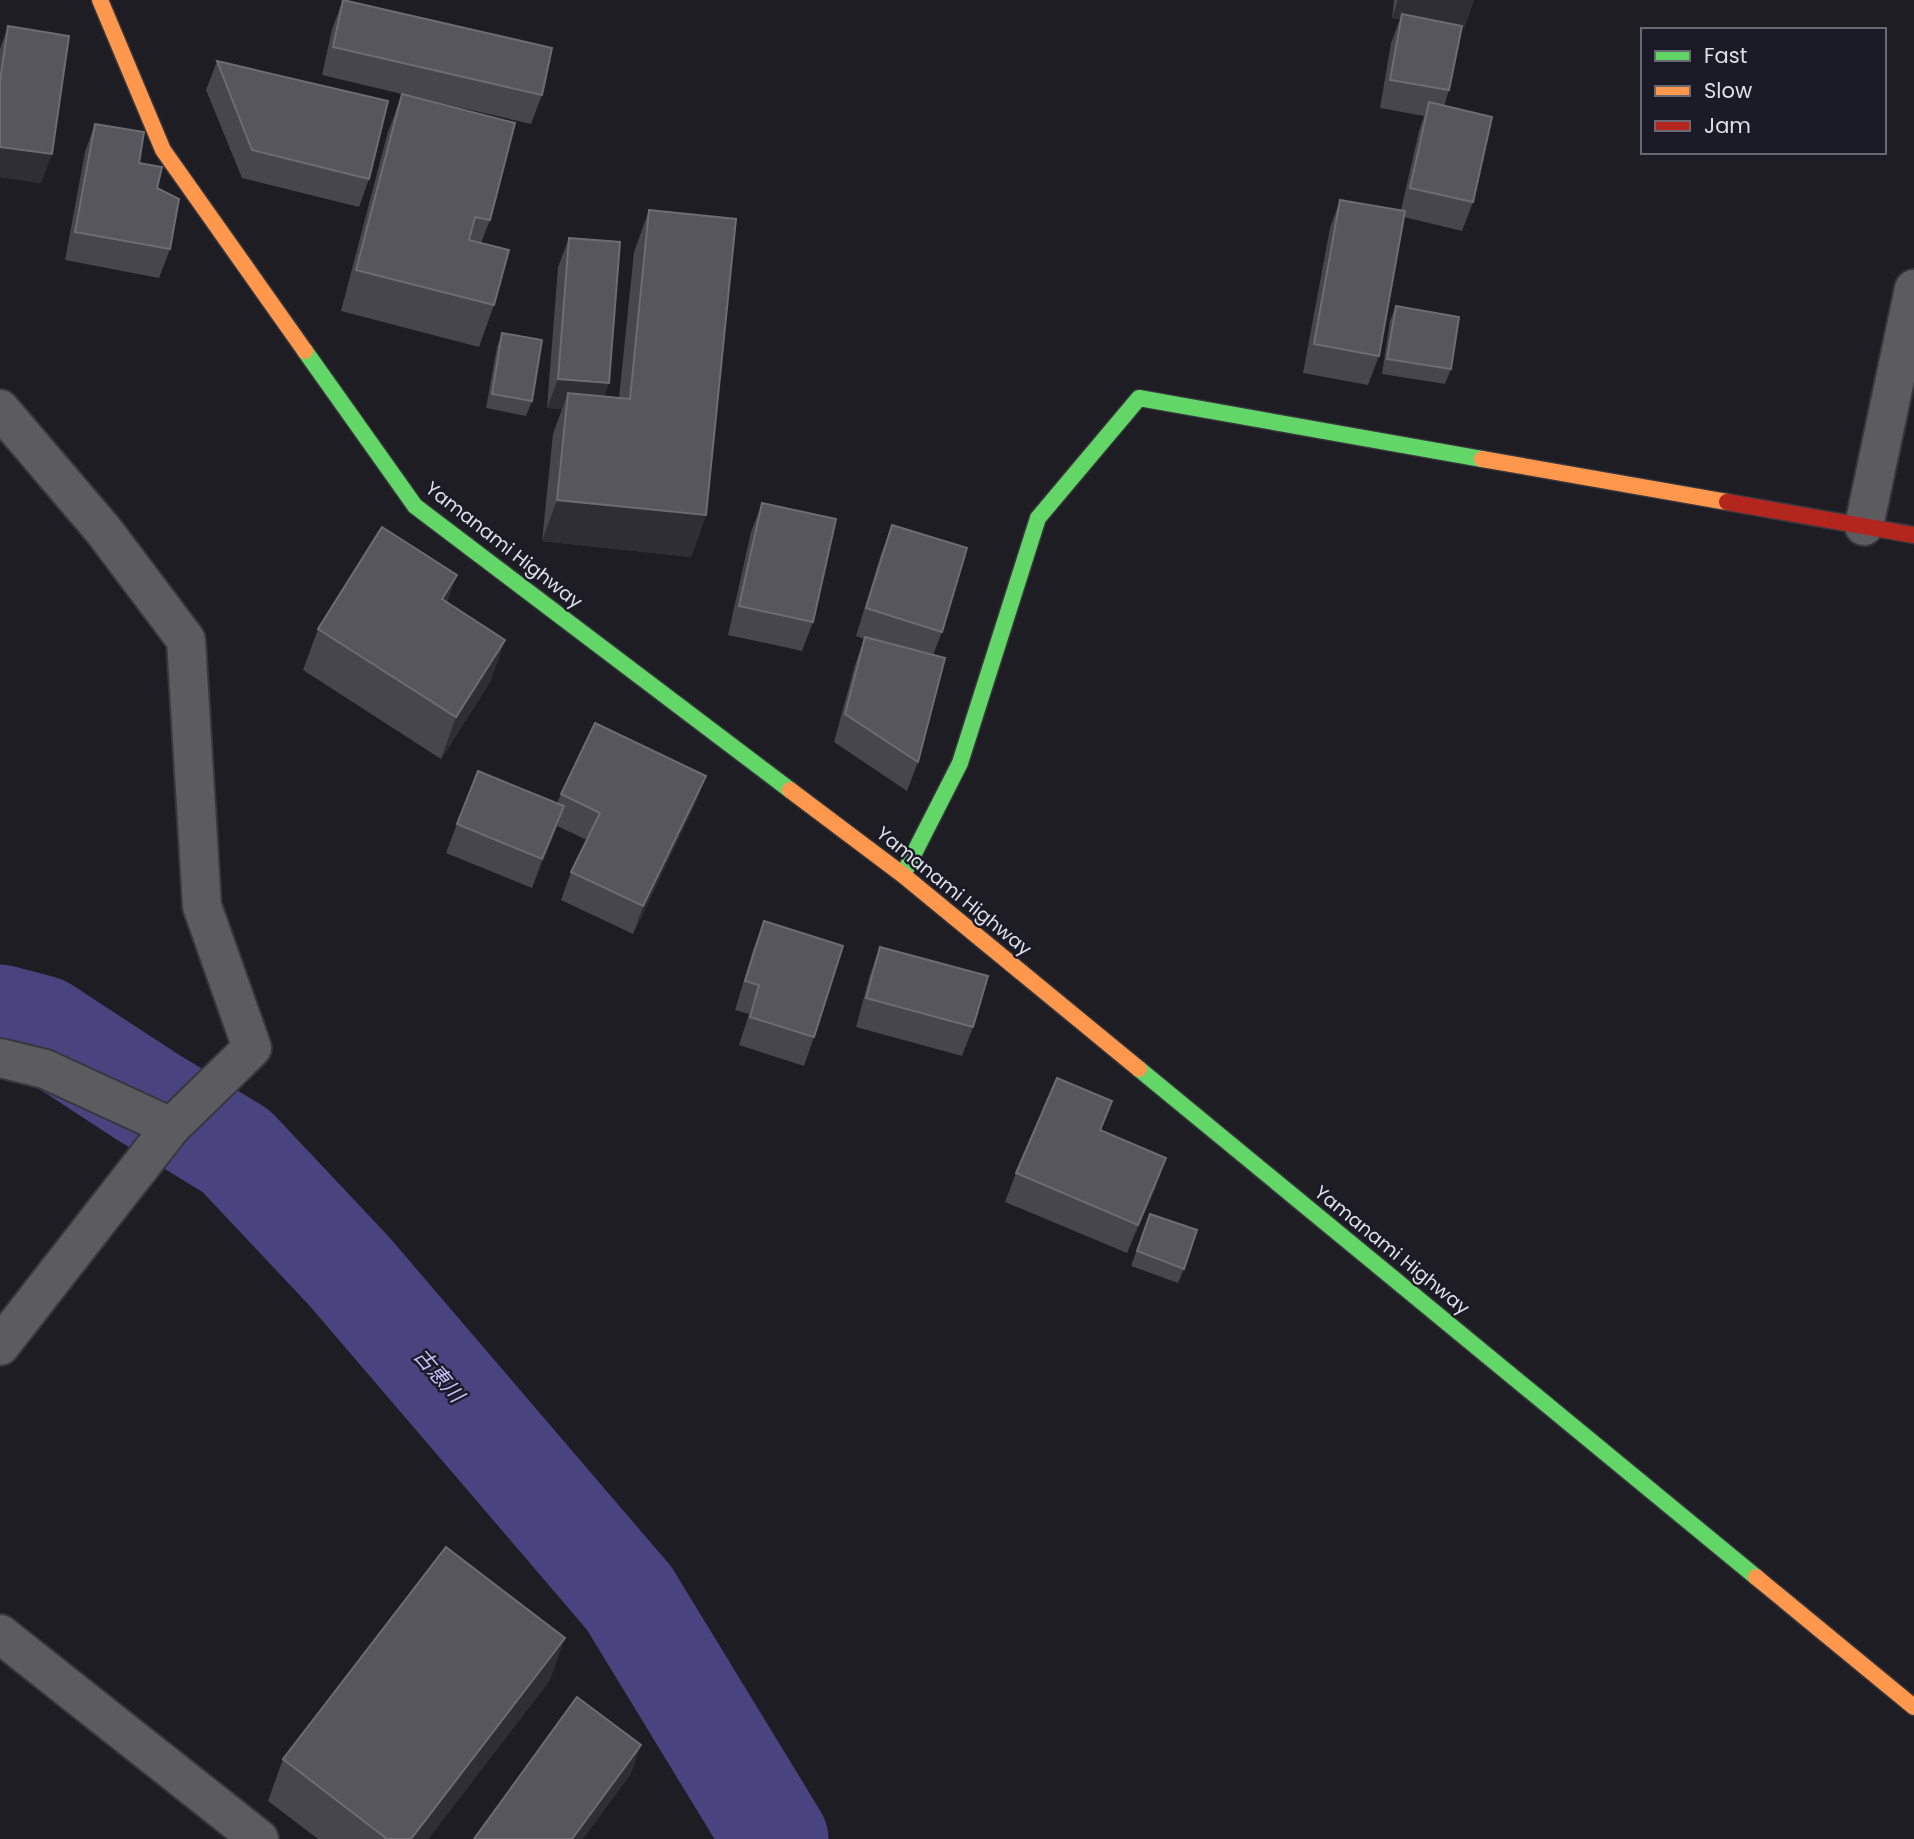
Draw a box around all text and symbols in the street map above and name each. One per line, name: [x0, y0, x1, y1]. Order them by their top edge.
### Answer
legend: [1641, 28, 1886, 154]
text: Fast: [1704, 41, 1747, 70]
text: Slow: [1704, 76, 1752, 105]
text: Jam: [1704, 111, 1751, 140]
street label: Yamanami Highway: [420, 475, 588, 615]
street label: Yamanami Highway: [871, 820, 1038, 962]
street label: Yamanami Highway: [1309, 1179, 1476, 1321]
water label: 古恵川: [407, 1342, 472, 1410]

